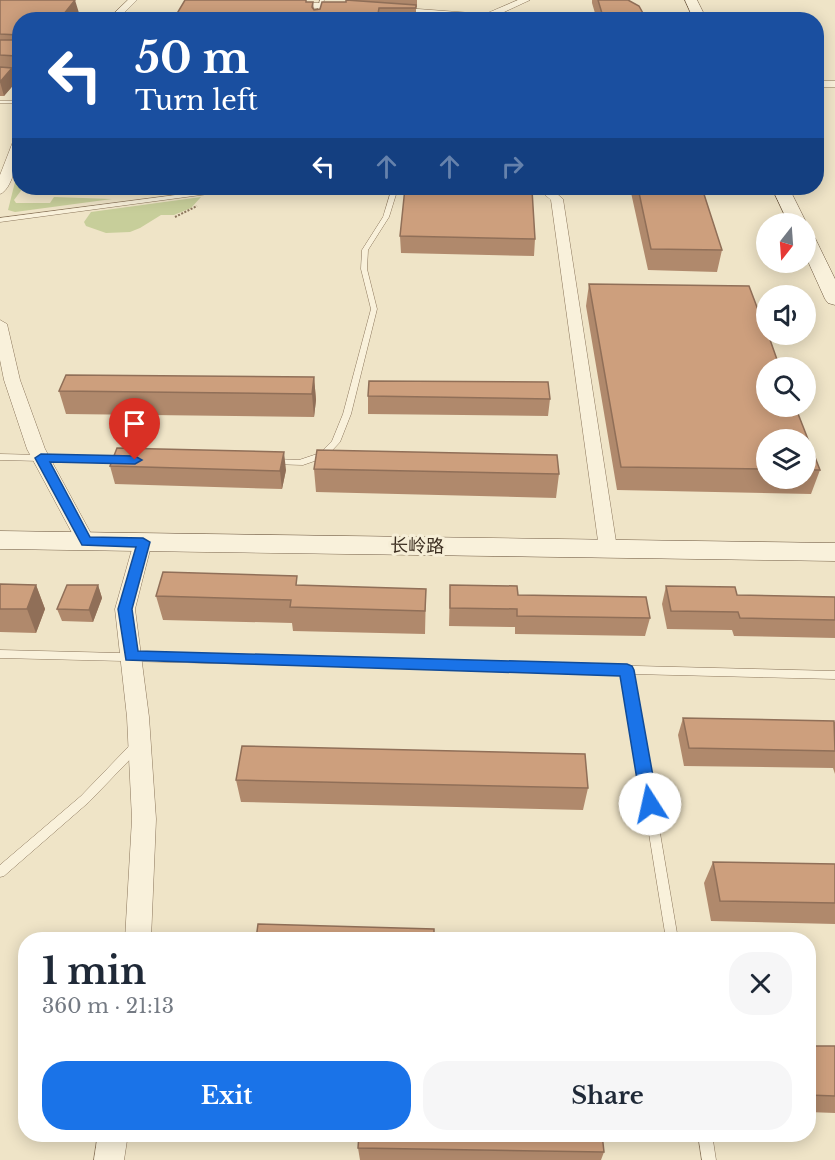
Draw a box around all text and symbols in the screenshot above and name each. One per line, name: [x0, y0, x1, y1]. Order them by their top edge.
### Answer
text: 50 m: [135, 32, 249, 84]
icon: left: [36, 36, 114, 114]
text: Turn left: [135, 84, 258, 117]
icon: left: [307, 150, 340, 183]
icon: ahead: [370, 150, 403, 183]
icon: ahead: [433, 150, 466, 183]
icon: right: [496, 150, 529, 183]
north arrow: [756, 213, 816, 273]
map controls: [756, 213, 816, 489]
button: sound: [756, 285, 816, 345]
button: search: [756, 357, 816, 417]
pin: [109, 398, 160, 460]
icon: arrive: [118, 407, 151, 440]
button: layers: [756, 429, 816, 489]
street label: 长岭路: [390, 535, 444, 557]
position arrow: [618, 772, 682, 836]
text: 1 min: [42, 949, 146, 994]
button: close: [729, 952, 792, 1015]
text: 360 m · 21:13: [42, 994, 174, 1018]
button: Exit: [42, 1061, 411, 1130]
button: Share: [423, 1061, 792, 1130]

